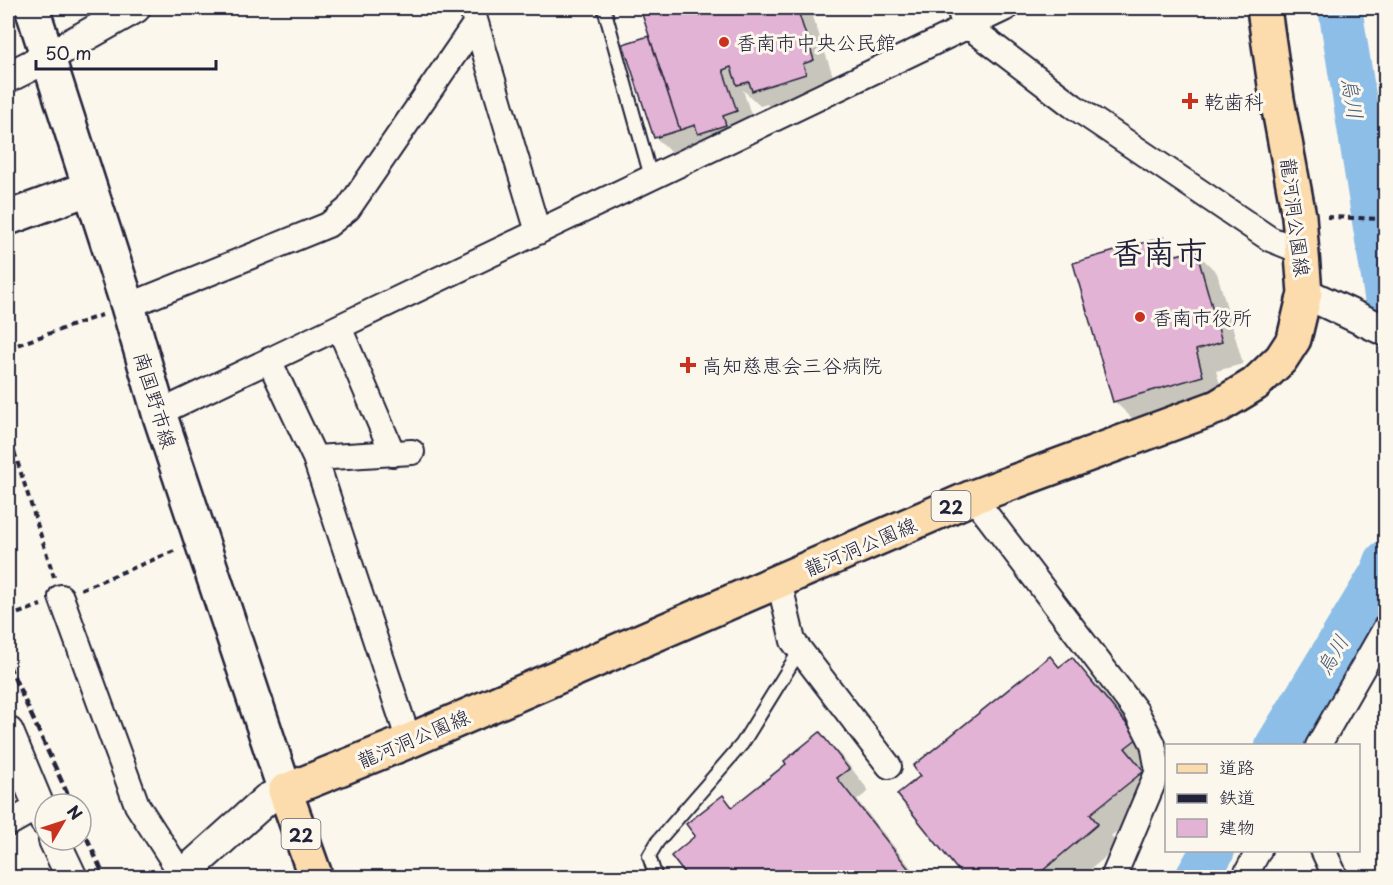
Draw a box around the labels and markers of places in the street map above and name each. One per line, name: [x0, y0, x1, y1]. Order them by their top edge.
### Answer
place label: 香南市中央公民館: [736, 27, 896, 57]
marker: 香南市中央公民館: [717, 35, 731, 49]
place label: 乾歯科: [1204, 86, 1264, 116]
marker: 乾歯科: [1181, 92, 1199, 110]
place label: 香南市役所: [1152, 302, 1252, 332]
marker: 香南市役所: [1133, 310, 1147, 324]
place label: 高知慈恵会三谷病院: [702, 350, 882, 380]
marker: 高知慈恵会三谷病院: [679, 356, 697, 374]

